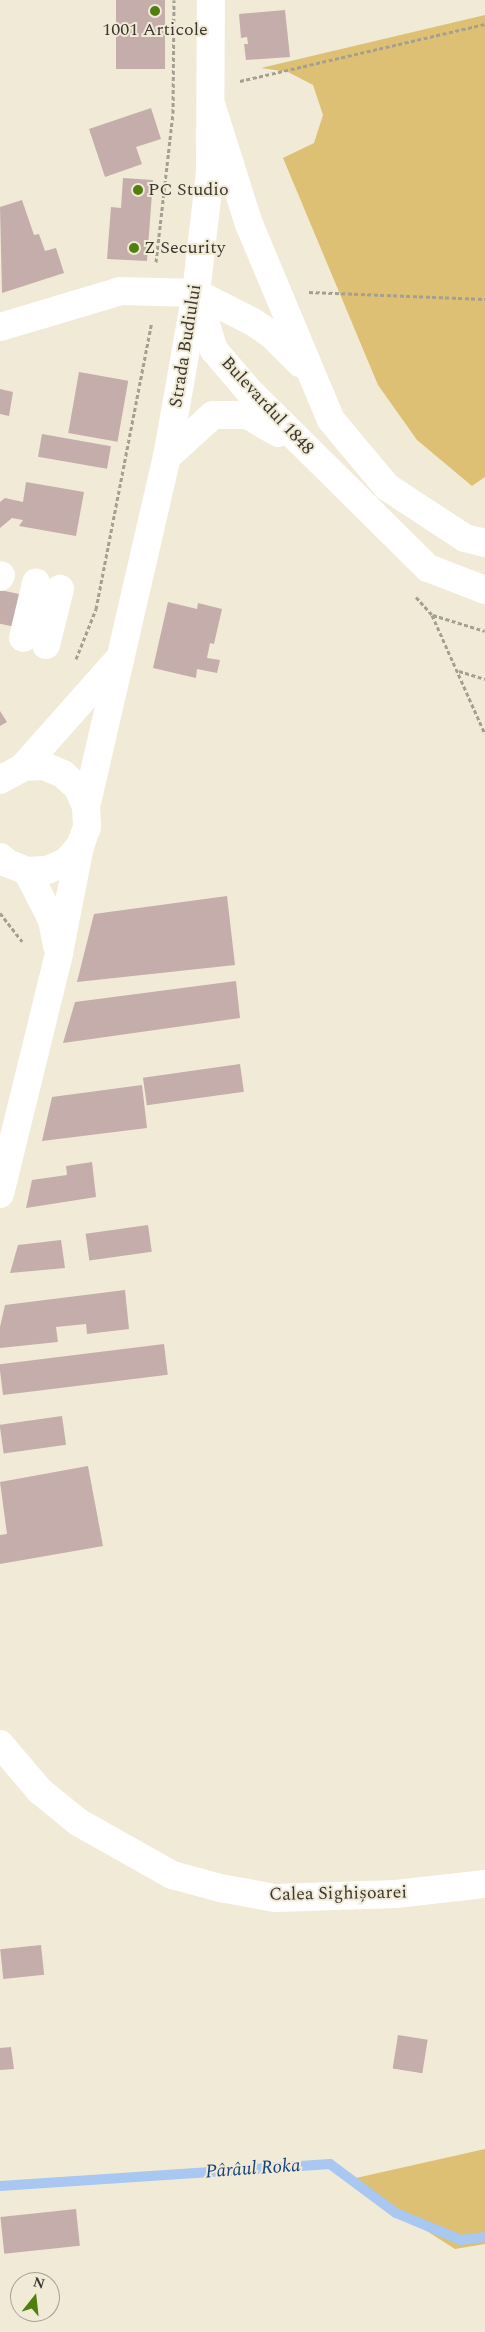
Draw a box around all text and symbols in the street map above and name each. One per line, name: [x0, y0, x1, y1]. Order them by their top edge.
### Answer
marker: 1001 Articole: [149, 5, 161, 17]
place label: 1001 Articole: [102, 19, 208, 41]
place label: PC Studio: [148, 179, 229, 201]
marker: PC Studio: [132, 184, 144, 196]
place label: Z Security: [144, 237, 225, 259]
marker: Z Security: [128, 242, 140, 254]
street label: Strada Budiului: [166, 283, 206, 409]
street label: Bulevardul 1848: [216, 352, 318, 460]
street label: Calea Sighișoarei: [269, 1882, 407, 1906]
water label: Pârâul Roka: [205, 2154, 301, 2184]
text: N: [31, 2271, 47, 2295]
north arrow: [10, 2272, 60, 2322]

